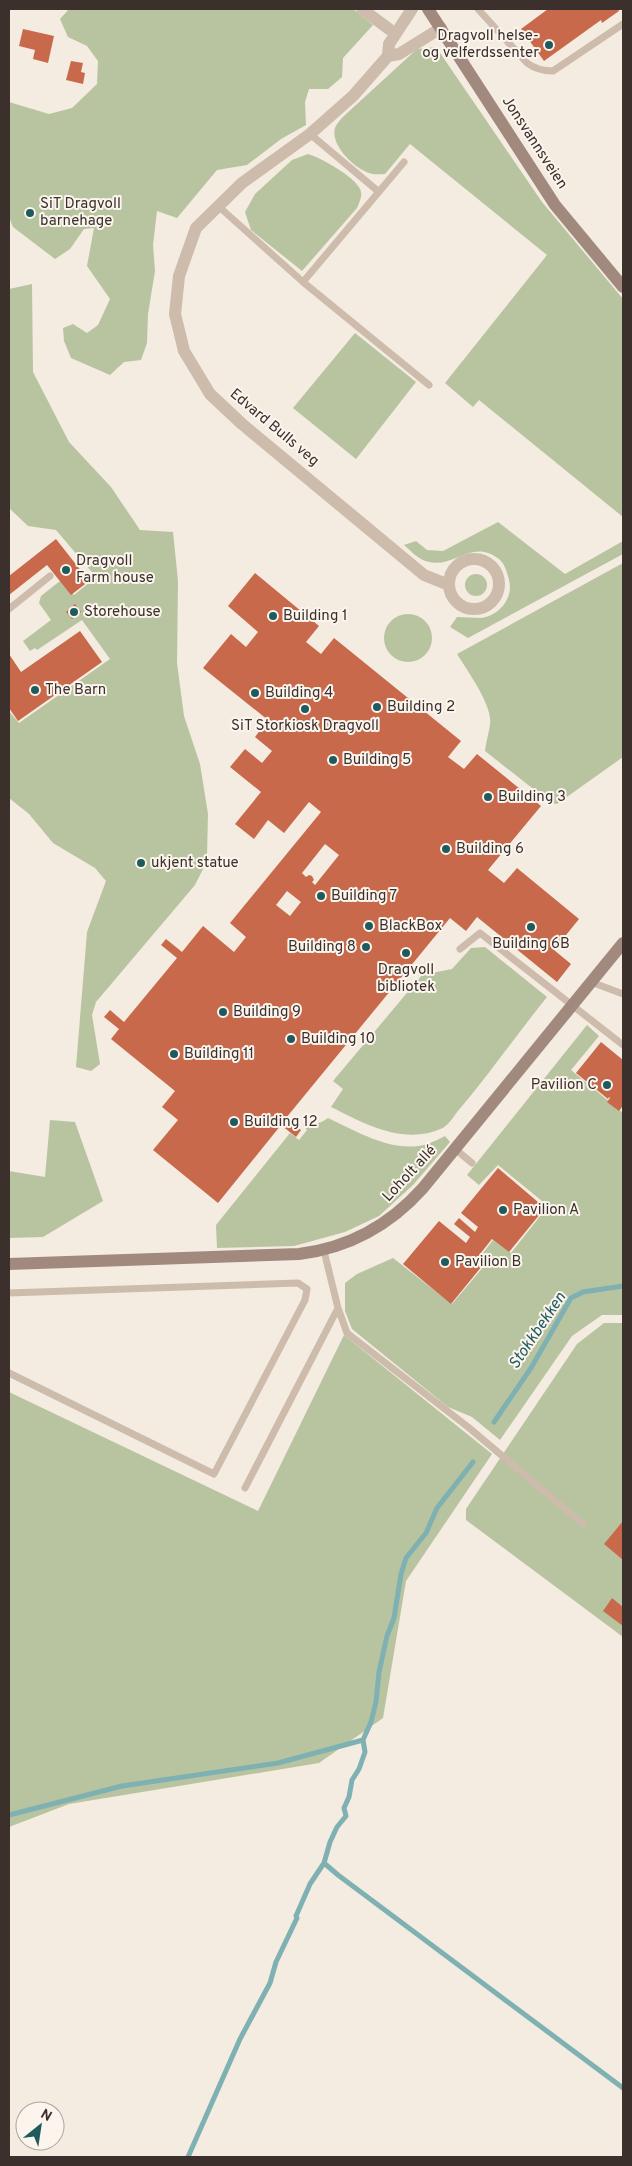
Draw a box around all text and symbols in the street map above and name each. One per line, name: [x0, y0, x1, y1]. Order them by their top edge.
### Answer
place label: Dragvoll helse- og velferdssenter: [422, 27, 539, 63]
marker: Dragvoll helse- og velferdssenter: [543, 39, 555, 51]
street label: Jonsvannsveien: [497, 93, 571, 193]
place label: SiT Dragvoll barnehage: [40, 195, 121, 231]
marker: SiT Dragvoll barnehage: [24, 207, 36, 219]
street label: Edvard Bulls veg: [225, 385, 323, 471]
place label: Dragvoll Farm house: [76, 552, 154, 588]
marker: Dragvoll Farm house: [60, 564, 72, 576]
place label: Storehouse: [84, 603, 161, 622]
marker: Storehouse: [68, 606, 80, 618]
place label: Building 1: [283, 607, 348, 626]
marker: Building 1: [267, 610, 279, 622]
place label: The Barn: [45, 681, 106, 700]
marker: The Barn: [29, 684, 41, 696]
place label: Building 4: [265, 684, 333, 703]
marker: Building 4: [249, 687, 261, 699]
place label: Building 2: [387, 698, 455, 717]
marker: Building 2: [371, 701, 383, 713]
marker: SiT Storkiosk Dragvoll: [299, 703, 311, 715]
place label: SiT Storkiosk Dragvoll: [231, 717, 379, 736]
place label: Building 5: [343, 751, 411, 770]
marker: Building 5: [327, 754, 339, 766]
place label: Building 3: [498, 788, 566, 807]
marker: Building 3: [482, 791, 494, 803]
place label: Building 6: [456, 840, 524, 859]
marker: Building 6: [440, 843, 452, 855]
place label: ukjent statue: [151, 854, 239, 873]
marker: ukjent statue: [135, 857, 147, 869]
place label: Building 7: [331, 887, 397, 906]
marker: Building 7: [315, 890, 327, 902]
place label: BlackBox: [379, 917, 442, 936]
marker: BlackBox: [363, 920, 375, 932]
marker: Building 6B: [525, 921, 537, 933]
place label: Building 6B: [492, 935, 570, 954]
place label: Building 8: [288, 938, 356, 957]
marker: Building 8: [360, 941, 372, 953]
marker: Dragvoll bibliotek: [400, 947, 412, 959]
place label: Dragvoll bibliotek: [377, 961, 435, 997]
place label: Building 9: [233, 1003, 301, 1022]
marker: Building 9: [217, 1006, 229, 1018]
place label: Building 10: [301, 1030, 375, 1049]
marker: Building 10: [285, 1033, 297, 1045]
place label: Building 11: [184, 1045, 254, 1064]
marker: Building 11: [168, 1048, 180, 1060]
place label: Pavilion C: [531, 1076, 597, 1095]
marker: Pavilion C: [601, 1079, 613, 1091]
place label: Building 12: [244, 1113, 318, 1132]
marker: Building 12: [228, 1116, 240, 1128]
street label: Loholt allé: [379, 1142, 441, 1206]
place label: Pavilion A: [513, 1201, 579, 1220]
marker: Pavilion A: [497, 1204, 509, 1216]
place label: Pavilion B: [455, 1253, 521, 1272]
marker: Pavilion B: [439, 1256, 451, 1268]
water label: Stokkbekken: [505, 1288, 571, 1373]
north arrow: [15, 2101, 65, 2151]
text: N: [37, 2106, 54, 2126]

